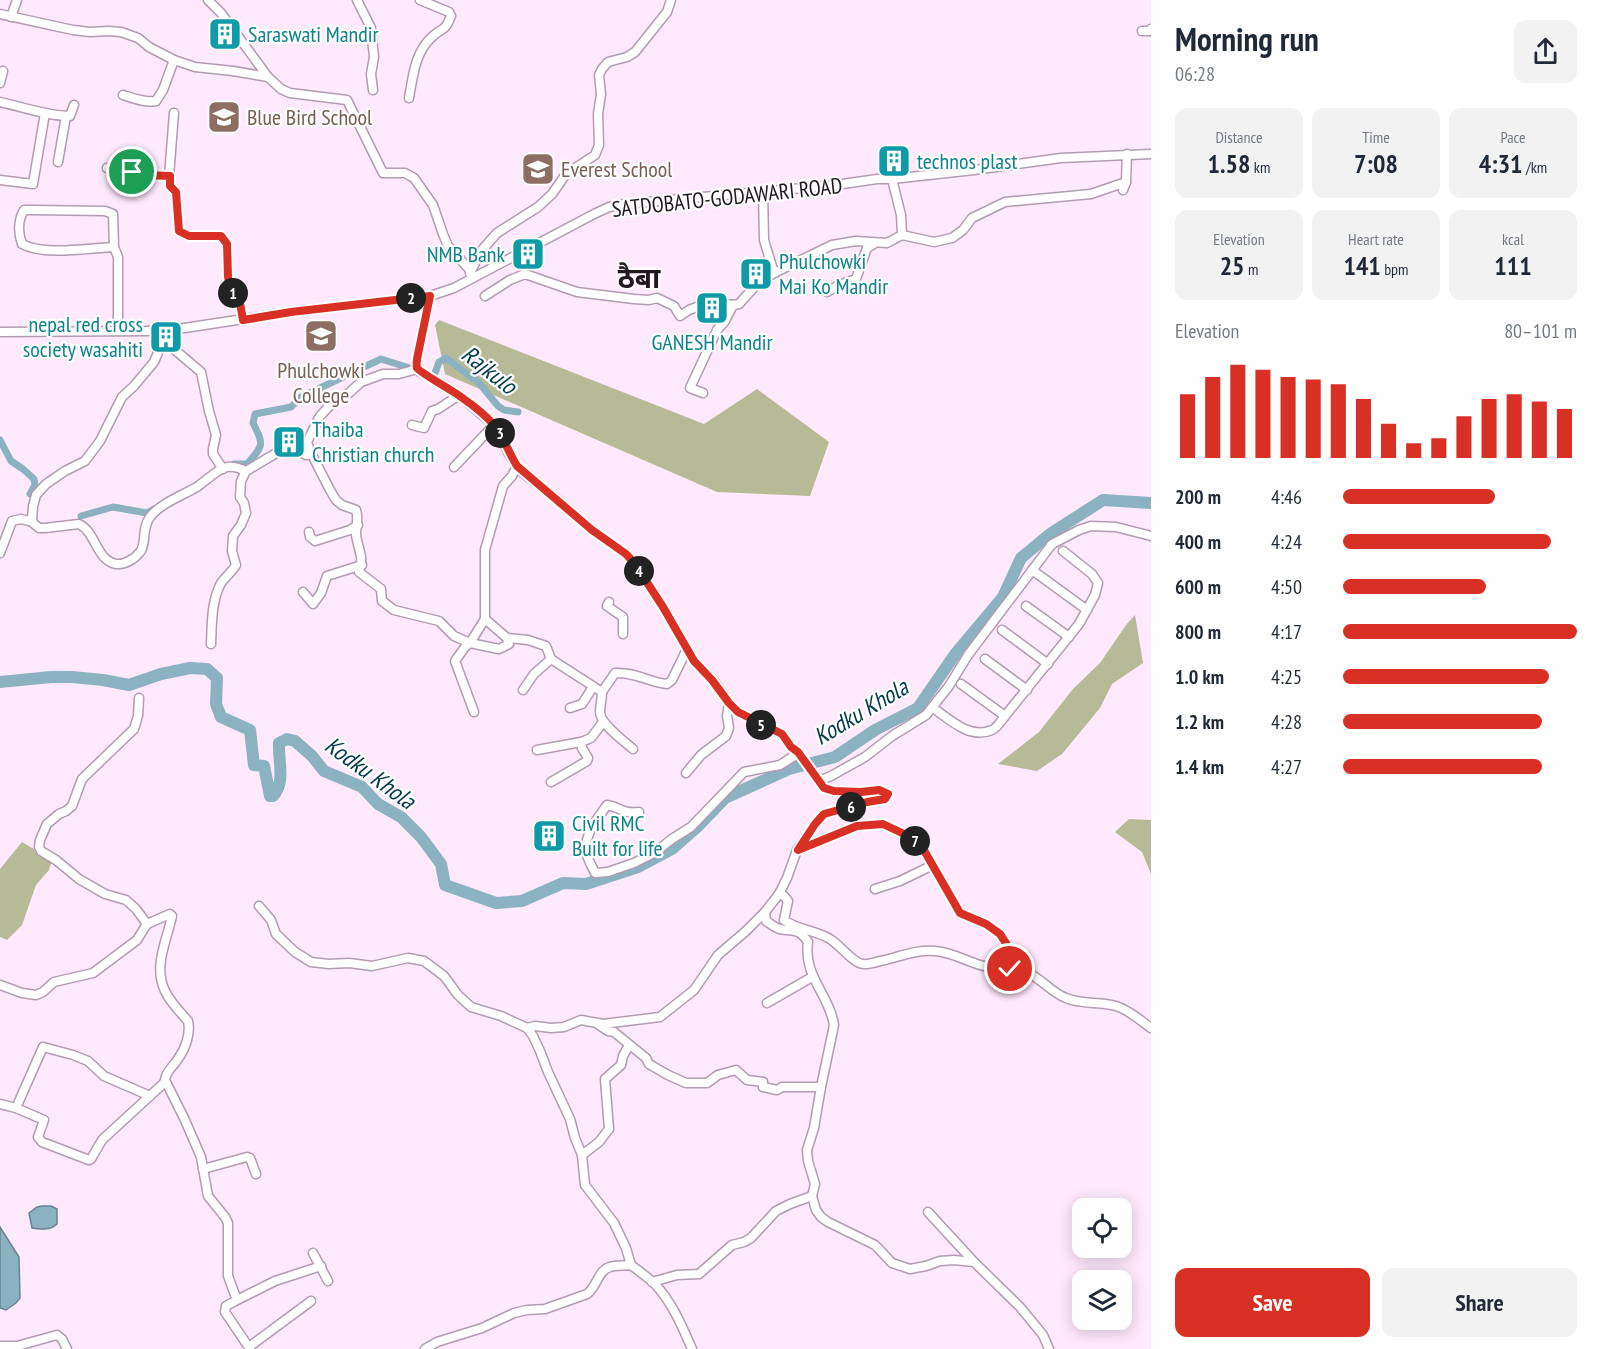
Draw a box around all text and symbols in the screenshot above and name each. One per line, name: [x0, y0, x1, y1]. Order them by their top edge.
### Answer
building icon: Saraswati Mandir: [207, 16, 243, 52]
text: Morning run: [1175, 17, 1319, 60]
place label: Saraswati Mandir: [248, 20, 379, 48]
button: share: [1514, 20, 1577, 83]
text: 06:28: [1175, 61, 1215, 87]
school or university icon: Blue Bird School: [206, 99, 242, 135]
place label: Blue Bird School: [247, 103, 373, 131]
text: Distance: [1215, 127, 1263, 147]
text: Time: [1362, 127, 1390, 147]
text: Pace: [1500, 127, 1526, 147]
building icon: technos plast: [876, 143, 912, 179]
pin: [106, 146, 157, 197]
place label: technos plast: [917, 147, 1018, 175]
text: 1.58: [1208, 147, 1250, 180]
text: 7:08: [1354, 147, 1398, 180]
text: 4:31: [1479, 147, 1523, 180]
school or university icon: Everest School: [520, 151, 556, 187]
icon: arrive: [115, 155, 148, 188]
place label: Everest School: [561, 155, 673, 183]
text: km: [1250, 157, 1270, 177]
text: /km: [1523, 157, 1547, 177]
street label: SATDOBATO-GODAWARI ROAD: [610, 171, 844, 223]
text: Elevation: [1213, 229, 1265, 249]
text: Heart rate: [1348, 229, 1404, 249]
text: kcal: [1502, 229, 1524, 249]
building icon: NMB Bank: [510, 236, 546, 272]
place label: NMB Bank: [427, 240, 505, 268]
place label: Phulchowki Mai Ko Mandir: [779, 247, 888, 300]
text: 25: [1220, 249, 1245, 282]
text: 141: [1343, 249, 1381, 282]
text: 111: [1494, 249, 1532, 282]
building icon: Phulchowki Mai Ko Mandir: [738, 256, 774, 292]
district label: ठैबा: [618, 259, 661, 296]
text: m: [1245, 259, 1258, 279]
text: bpm: [1381, 259, 1409, 279]
pin: 1: [218, 278, 248, 308]
text: 1: [229, 283, 237, 303]
pin: 2: [396, 283, 426, 313]
text: 2: [407, 288, 415, 308]
building icon: GANESH Mandir: [694, 290, 730, 326]
place label: nepal red cross society wasahiti: [23, 310, 143, 363]
school or university icon: Phulchowki College: [303, 318, 339, 354]
text: Elevation: [1175, 318, 1239, 344]
text: 80–101 m: [1504, 318, 1577, 344]
building icon: nepal red cross society wasahiti: [148, 319, 184, 355]
place label: GANESH Mandir: [651, 328, 773, 356]
water label: Rajkulo: [455, 338, 525, 402]
place label: Phulchowki College: [277, 356, 365, 409]
place label: Thaiba Christian church: [312, 415, 435, 468]
pin: 3: [485, 418, 515, 448]
text: 3: [496, 423, 504, 443]
building icon: Thaiba Christian church: [271, 424, 307, 460]
text: 200 m: [1175, 484, 1221, 510]
text: 4:46: [1271, 484, 1302, 510]
text: 400 m: [1175, 529, 1221, 555]
text: 4:24: [1271, 529, 1302, 555]
pin: 4: [624, 556, 654, 586]
text: 4: [635, 561, 643, 581]
text: 600 m: [1175, 574, 1221, 600]
text: 4:50: [1271, 574, 1302, 600]
text: 800 m: [1175, 619, 1221, 645]
text: 4:17: [1271, 619, 1302, 645]
text: 1.0 km: [1175, 664, 1224, 690]
text: 4:25: [1271, 664, 1302, 690]
water label: Kodku Khola: [808, 671, 915, 752]
text: 1.2 km: [1175, 709, 1224, 735]
text: 4:28: [1271, 709, 1302, 735]
pin: 5: [746, 710, 776, 740]
text: 5: [757, 715, 765, 735]
water label: Kodku Khola: [319, 729, 423, 817]
text: 1.4 km: [1175, 754, 1224, 780]
text: 4:27: [1271, 754, 1302, 780]
pin: 6: [836, 792, 866, 822]
text: 6: [847, 797, 855, 817]
place label: Civil RMC Built for life: [572, 809, 663, 862]
building icon: Civil RMC Built for life: [531, 818, 567, 854]
pin: 7: [900, 826, 930, 856]
text: 7: [911, 831, 919, 851]
pin: [984, 943, 1035, 994]
icon: check: [993, 952, 1026, 985]
map controls: [1072, 1198, 1132, 1330]
button: locate: [1072, 1198, 1132, 1258]
button: Save: [1175, 1268, 1370, 1337]
button: Share: [1382, 1268, 1577, 1337]
button: layers: [1072, 1270, 1132, 1330]

